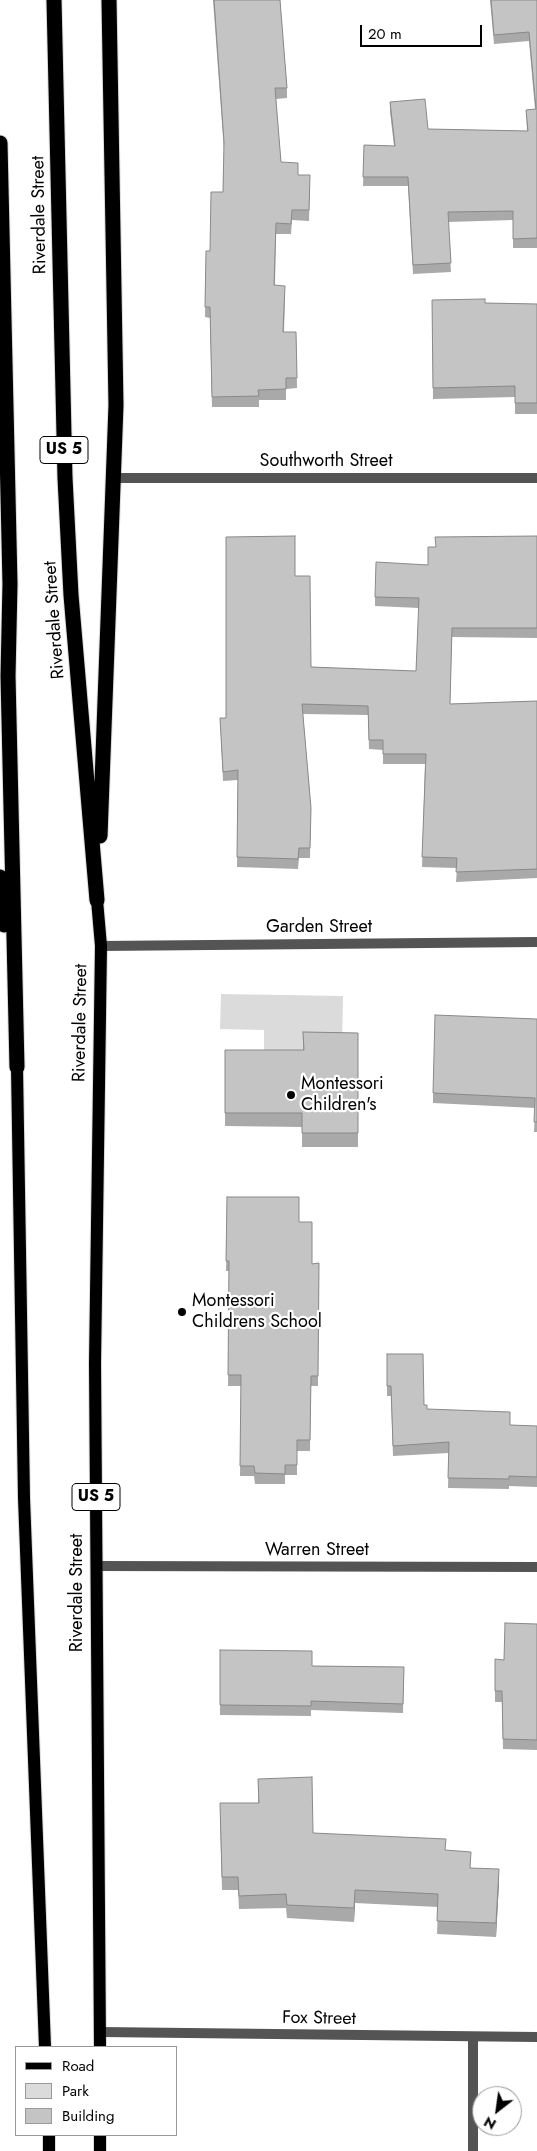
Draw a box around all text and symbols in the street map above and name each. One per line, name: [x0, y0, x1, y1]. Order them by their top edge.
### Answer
scale bar: [362, 15, 484, 47]
text: 20 m: [368, 23, 402, 45]
street label: Riverdale Street: [28, 156, 52, 274]
road number: US 5: [40, 436, 88, 464]
street label: Southworth Street: [260, 451, 392, 473]
street label: Riverdale Street: [40, 560, 70, 680]
street label: Garden Street: [266, 917, 372, 939]
street label: Riverdale Street: [69, 964, 93, 1082]
place label: Montessori Children's: [301, 1074, 384, 1116]
marker: Montessori Children's: [285, 1089, 297, 1101]
place label: Montessori Childrens School: [192, 1291, 322, 1334]
marker: Montessori Childrens School: [176, 1306, 188, 1318]
road number: US 5: [72, 1484, 120, 1510]
street label: Riverdale Street: [67, 1534, 89, 1652]
street label: Warren Street: [265, 1540, 369, 1562]
street label: Fox Street: [282, 2008, 356, 2030]
legend: [15, 2046, 178, 2136]
text: Road: [62, 2055, 94, 2077]
text: Park: [62, 2080, 89, 2102]
north arrow: [472, 2086, 522, 2136]
text: Building: [62, 2105, 114, 2127]
text: N: [480, 2112, 500, 2135]

